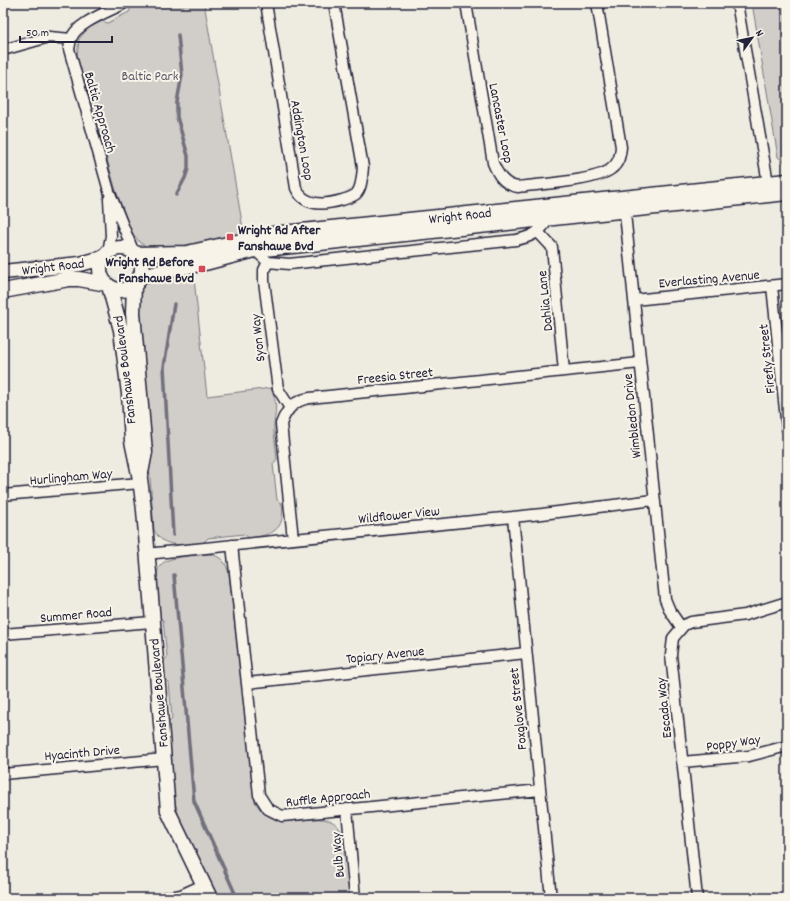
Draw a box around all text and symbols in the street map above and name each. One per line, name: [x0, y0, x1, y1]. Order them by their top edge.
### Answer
scale bar: [20, 18, 112, 44]
north arrow: [732, 18, 772, 58]
text: 50 m: [26, 25, 49, 42]
text: N: [751, 27, 767, 41]
park label: Baltic Park: [122, 67, 179, 87]
street label: Baltic Approach: [78, 70, 120, 156]
street label: Lancaster Loop: [482, 82, 518, 165]
street label: Addington Loop: [284, 98, 318, 182]
street label: Wright Road: [428, 204, 493, 230]
place label: Wright Rd After Fanshawe Bvd: [238, 221, 321, 257]
marker: Wright Rd After Fanshawe Bvd: [225, 232, 235, 242]
place label: Wright Rd Before Fanshawe Bvd: [105, 253, 194, 289]
street label: Wright Road: [21, 254, 86, 282]
marker: Wright Rd Before Fanshawe Bvd: [197, 264, 207, 274]
street label: Everlasting Avenue: [658, 266, 760, 294]
street label: Dahlia Lane: [533, 270, 559, 332]
street label: Syon Way: [247, 313, 271, 363]
street label: Fanshawe Boulevard: [109, 314, 143, 425]
street label: Firefly Street: [754, 323, 782, 395]
street label: Freesia Street: [356, 363, 434, 391]
street label: Wimbledon Drive: [619, 372, 647, 459]
street label: Hurlingham Way: [29, 464, 114, 492]
street label: Wildflower View: [358, 502, 441, 530]
street label: Summer Road: [39, 603, 113, 629]
street label: Fanshawe Boulevard: [145, 638, 175, 748]
street label: Topiary Avenue: [345, 642, 425, 670]
street label: Foxglove Street: [505, 667, 533, 751]
street label: Escada Way: [652, 676, 678, 739]
street label: Poppy Way: [705, 730, 762, 758]
street label: Hyacinth Drive: [44, 741, 121, 767]
street label: Ruffle Approach: [285, 785, 371, 813]
street label: Bulb Way: [327, 831, 351, 878]

